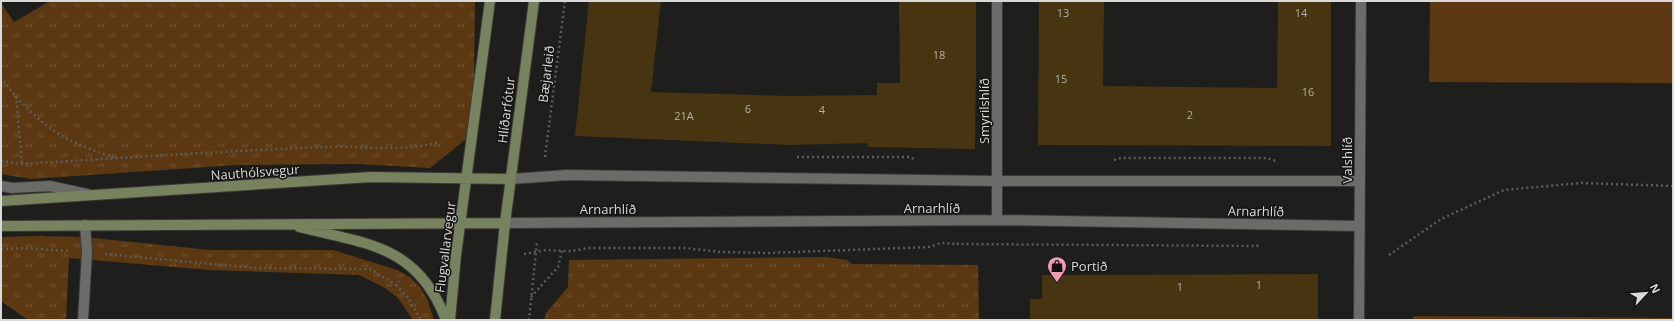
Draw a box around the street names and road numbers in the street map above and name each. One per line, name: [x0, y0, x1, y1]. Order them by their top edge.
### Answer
street label: Bæjarleið: [534, 44, 558, 103]
street label: Hlíðarfótur: [493, 75, 519, 144]
street label: Smyrilshlíð: [975, 78, 993, 144]
street label: Valshlíð: [1338, 136, 1356, 183]
street label: Nauthólsvegur: [210, 160, 301, 184]
street label: Arnarhlíð: [904, 199, 960, 217]
street label: Flugvallarvegur: [430, 200, 460, 294]
street label: Arnarhlíð: [580, 200, 636, 218]
street label: Arnarhlíð: [1228, 202, 1285, 220]

